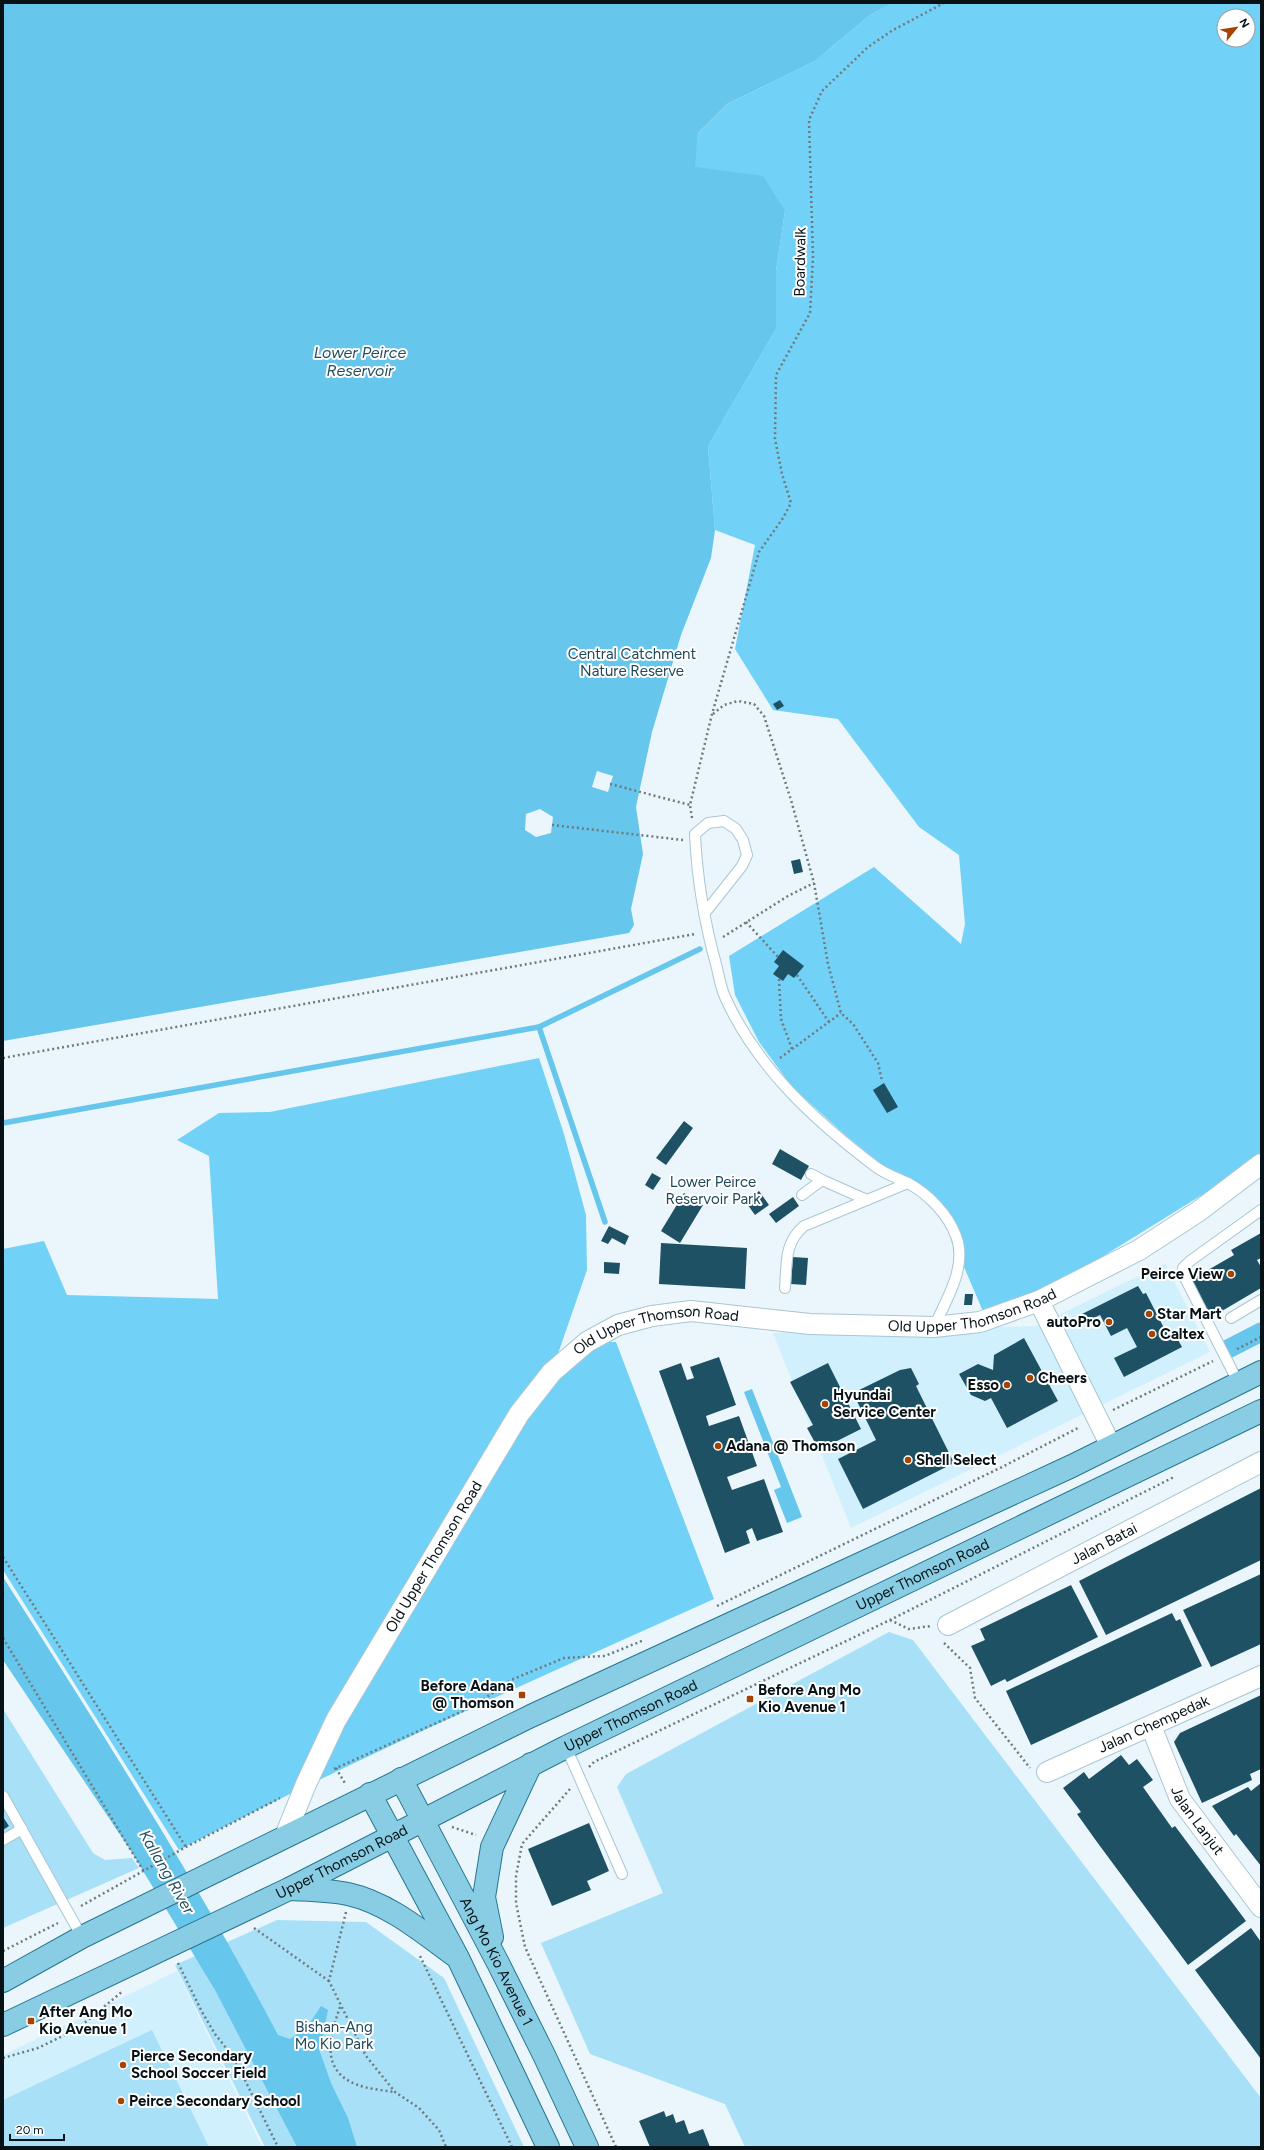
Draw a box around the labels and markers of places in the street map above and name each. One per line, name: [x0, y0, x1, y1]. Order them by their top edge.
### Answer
place label: Peirce View: [1141, 1265, 1223, 1283]
marker: Peirce View: [1226, 1269, 1236, 1279]
place label: Star Mart: [1157, 1305, 1222, 1323]
marker: Star Mart: [1144, 1309, 1154, 1319]
place label: autoPro: [1046, 1313, 1101, 1331]
marker: autoPro: [1104, 1317, 1114, 1327]
place label: Caltex: [1160, 1325, 1205, 1343]
marker: Caltex: [1147, 1329, 1157, 1339]
place label: Cheers: [1038, 1369, 1087, 1387]
marker: Cheers: [1025, 1373, 1035, 1383]
place label: Esso: [967, 1376, 999, 1394]
marker: Esso: [1002, 1380, 1012, 1390]
place label: Hyundai Service Center: [833, 1386, 936, 1421]
marker: Hyundai Service Center: [820, 1399, 830, 1409]
place label: Adana @ Thomson: [726, 1437, 855, 1455]
marker: Adana @ Thomson: [713, 1441, 723, 1451]
place label: Shell Select: [916, 1451, 997, 1469]
marker: Shell Select: [903, 1455, 913, 1465]
place label: Before Adana @ Thomson: [421, 1677, 514, 1712]
place label: Before Ang Mo Kio Avenue 1: [758, 1681, 861, 1716]
marker: Before Adana @ Thomson: [517, 1690, 527, 1700]
marker: Before Ang Mo Kio Avenue 1: [745, 1694, 755, 1704]
place label: After Ang Mo Kio Avenue 1: [39, 2003, 133, 2038]
marker: After Ang Mo Kio Avenue 1: [26, 2016, 36, 2026]
place label: Pierce Secondary School Soccer Field: [131, 2047, 267, 2082]
marker: Pierce Secondary School Soccer Field: [118, 2060, 128, 2070]
place label: Peirce Secondary School: [129, 2092, 301, 2110]
marker: Peirce Secondary School: [116, 2096, 126, 2106]

